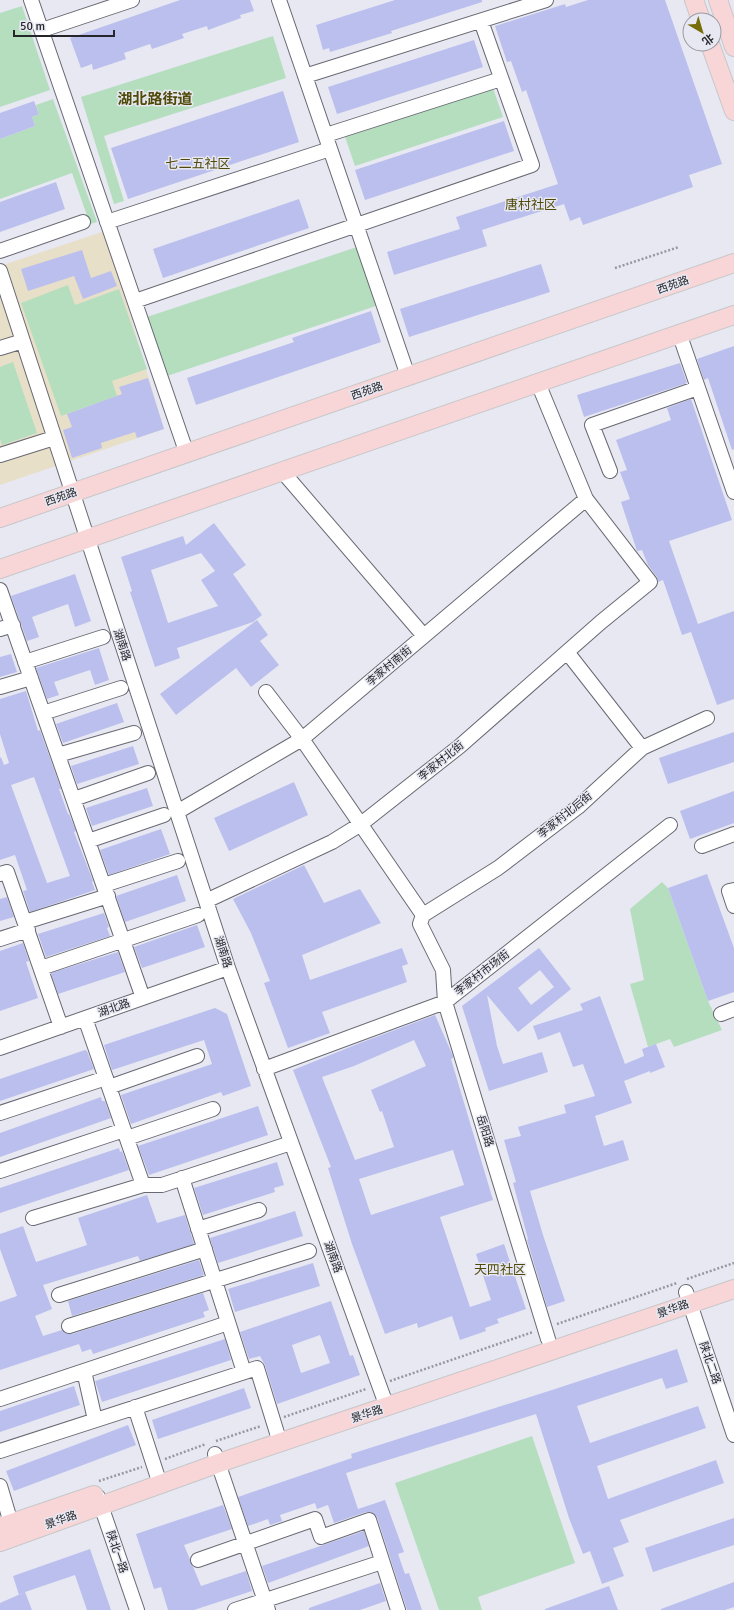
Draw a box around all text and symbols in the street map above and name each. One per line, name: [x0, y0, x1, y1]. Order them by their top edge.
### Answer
scale bar: [14, 12, 114, 38]
north arrow: [682, 12, 722, 52]
text: 50 m: [20, 19, 45, 34]
text: 北: [700, 31, 716, 48]
district label: 湖北路街道: [117, 90, 193, 108]
district label: 七二五社区: [165, 156, 231, 172]
district label: 唐村社区: [505, 197, 557, 213]
street label: 西苑路: [655, 273, 691, 297]
street label: 西苑路: [349, 379, 385, 403]
street label: 西苑路: [43, 485, 79, 509]
street label: 湖南路: [111, 627, 133, 663]
street label: 李家村南街: [364, 643, 414, 689]
street label: 李家村北街: [416, 739, 466, 783]
street label: 李家村北后街: [535, 789, 595, 841]
street label: 湖南路: [212, 934, 234, 970]
street label: 李家村市场街: [452, 948, 512, 998]
street label: 湖北路: [96, 996, 132, 1020]
street label: 岳阳路: [474, 1113, 496, 1149]
street label: 湖南路: [321, 1239, 345, 1275]
district label: 天四社区: [474, 1262, 526, 1278]
street label: 景华路: [655, 1297, 691, 1321]
street label: 陕北二路: [697, 1340, 723, 1386]
street label: 景华路: [349, 1403, 385, 1425]
street label: 景华路: [43, 1508, 79, 1532]
street label: 陕北一路: [104, 1529, 130, 1575]

